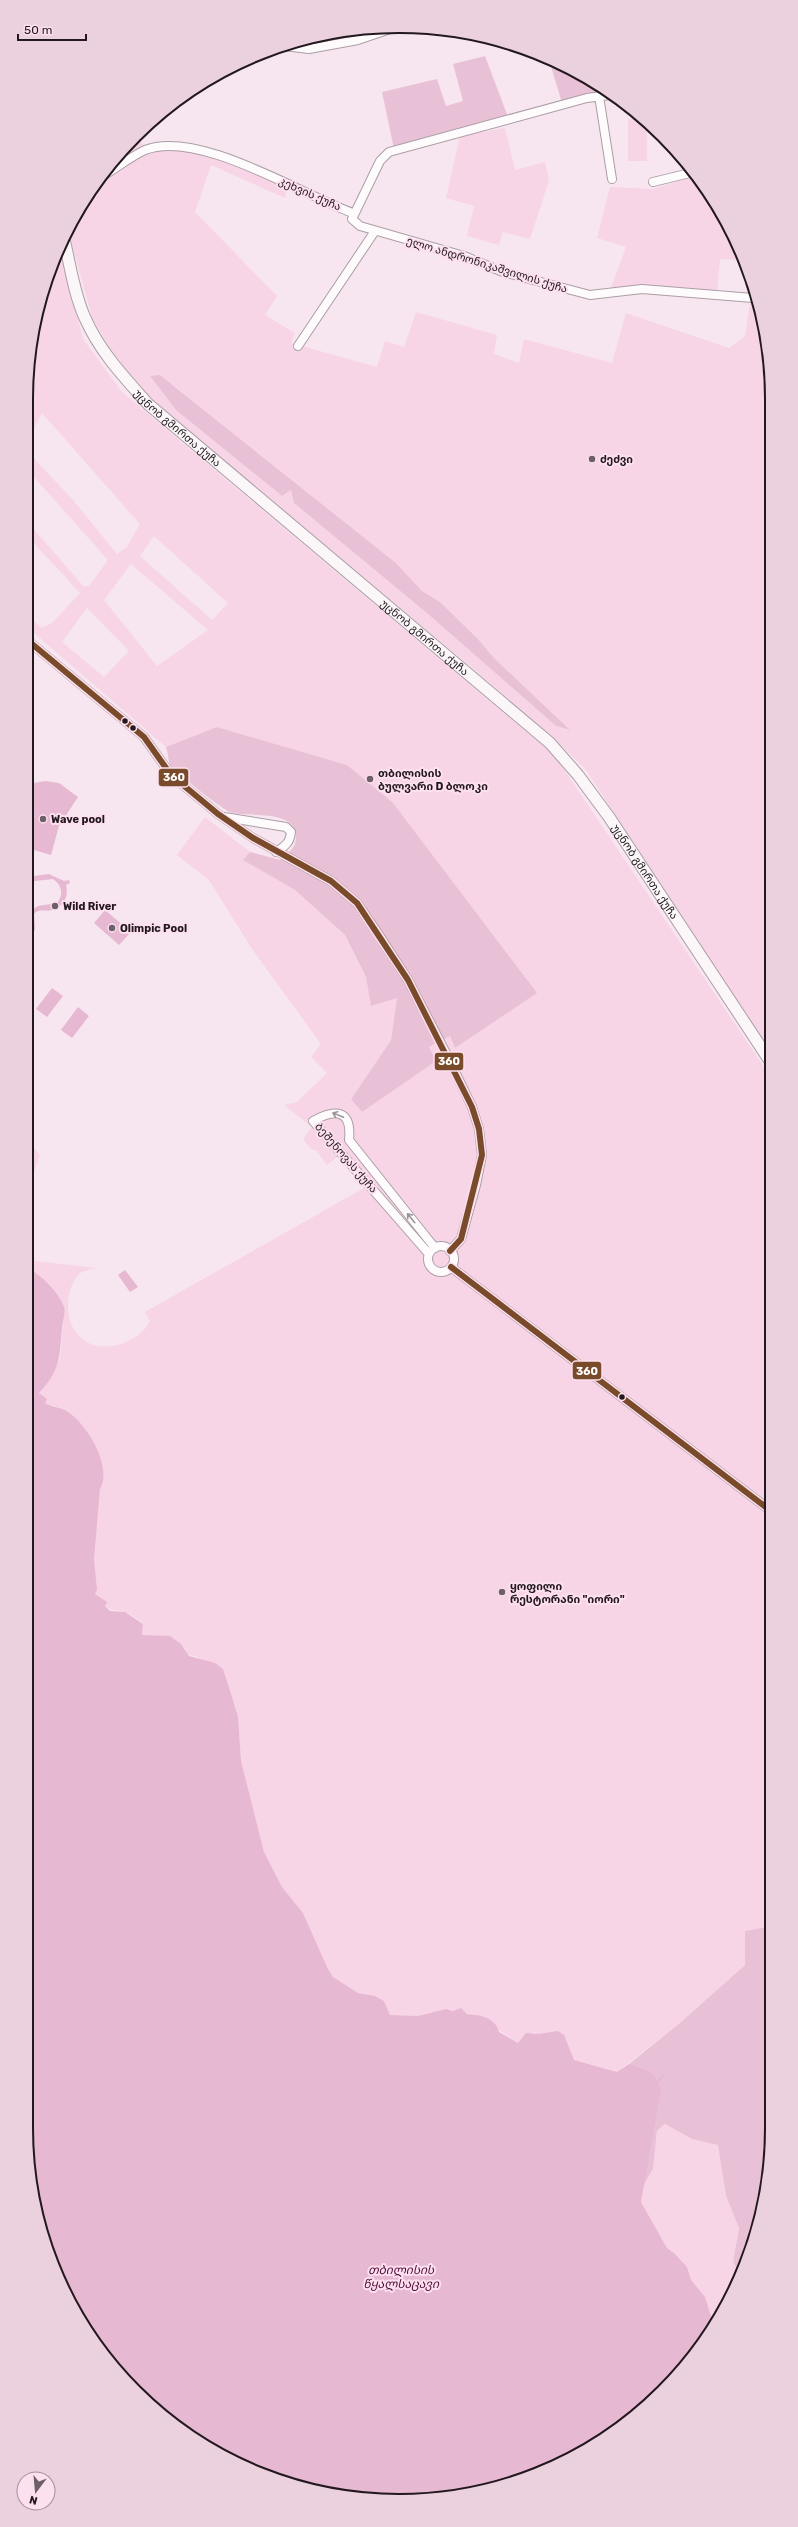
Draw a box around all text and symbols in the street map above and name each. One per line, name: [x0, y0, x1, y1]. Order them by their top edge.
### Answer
scale bar: [18, 16, 86, 42]
text: 50 m: [24, 23, 52, 37]
street label: კეხვის ქუჩა: [277, 174, 343, 214]
street label: ელო ანდრონიკაშვილის ქუჩა: [405, 234, 569, 296]
street label: უცნობ გმირთა ქუჩა: [131, 387, 224, 469]
place label: ძეძვი: [600, 453, 633, 466]
marker: ძეძვი: [587, 454, 597, 464]
street label: უცნობ გმირთა ქუჩა: [378, 597, 471, 678]
unlabelled marker: [120, 716, 130, 726]
unlabelled marker: [128, 723, 138, 733]
place label: თბილისის ბულვარი D ბლოკი: [378, 767, 488, 793]
line badge: 360: [158, 768, 189, 787]
text: 360: [163, 771, 185, 784]
marker: თბილისის ბულვარი D ბლოკი: [365, 774, 375, 784]
place label: Wave pool: [51, 813, 105, 826]
marker: Wave pool: [38, 814, 48, 824]
street label: უცნობ გმირთა ქუჩა: [609, 822, 681, 922]
place label: Wild River: [63, 900, 116, 913]
marker: Wild River: [50, 901, 60, 911]
place label: Olimpic Pool: [120, 922, 187, 935]
marker: Olimpic Pool: [107, 923, 117, 933]
line badge: 360: [434, 1052, 464, 1071]
text: 360: [438, 1055, 460, 1068]
one-way arrow: [333, 1110, 345, 1118]
street label: ბეშენოვას ქუჩა: [312, 1120, 380, 1196]
one-way arrow: [406, 1212, 415, 1223]
line badge: 360: [572, 1361, 602, 1380]
text: 360: [576, 1365, 598, 1378]
unlabelled marker: [617, 1392, 627, 1402]
place label: ყოფილი რესტორანი "იორი": [510, 1580, 625, 1606]
marker: ყოფილი რესტორანი "იორი": [497, 1587, 507, 1597]
water label: თბილისის წყალსაცავი: [363, 2263, 440, 2291]
north arrow: [16, 2471, 56, 2511]
text: N: [28, 2493, 39, 2507]

